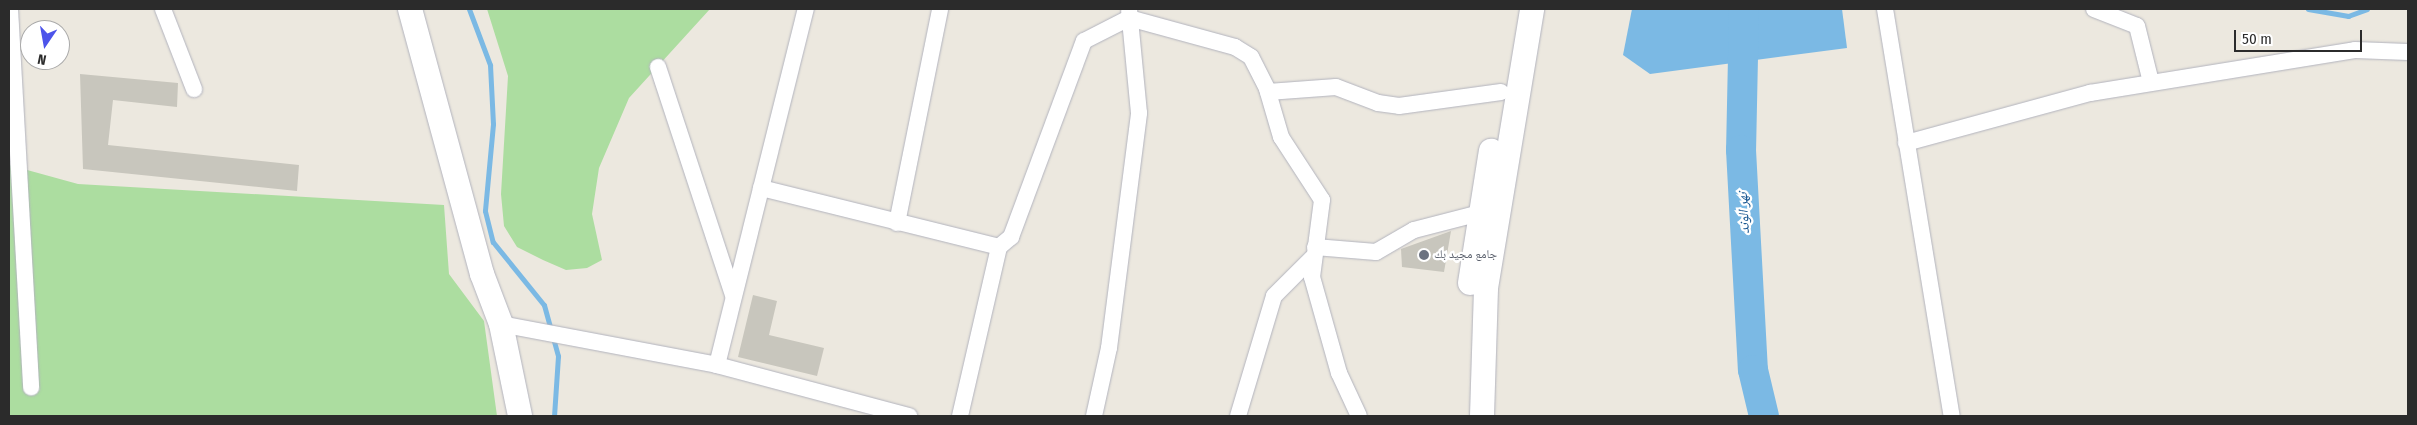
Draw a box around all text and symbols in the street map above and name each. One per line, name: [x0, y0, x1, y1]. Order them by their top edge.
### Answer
north arrow: [20, 20, 70, 70]
scale bar: [2237, 20, 2364, 52]
text: 50 m: [2242, 30, 2272, 48]
text: N: [36, 50, 48, 68]
water label: نهر الوند: [1735, 192, 1753, 234]
place label: جامع مجيد بك: [1434, 248, 1497, 262]
marker: جامع مجيد بك: [1418, 249, 1430, 261]

